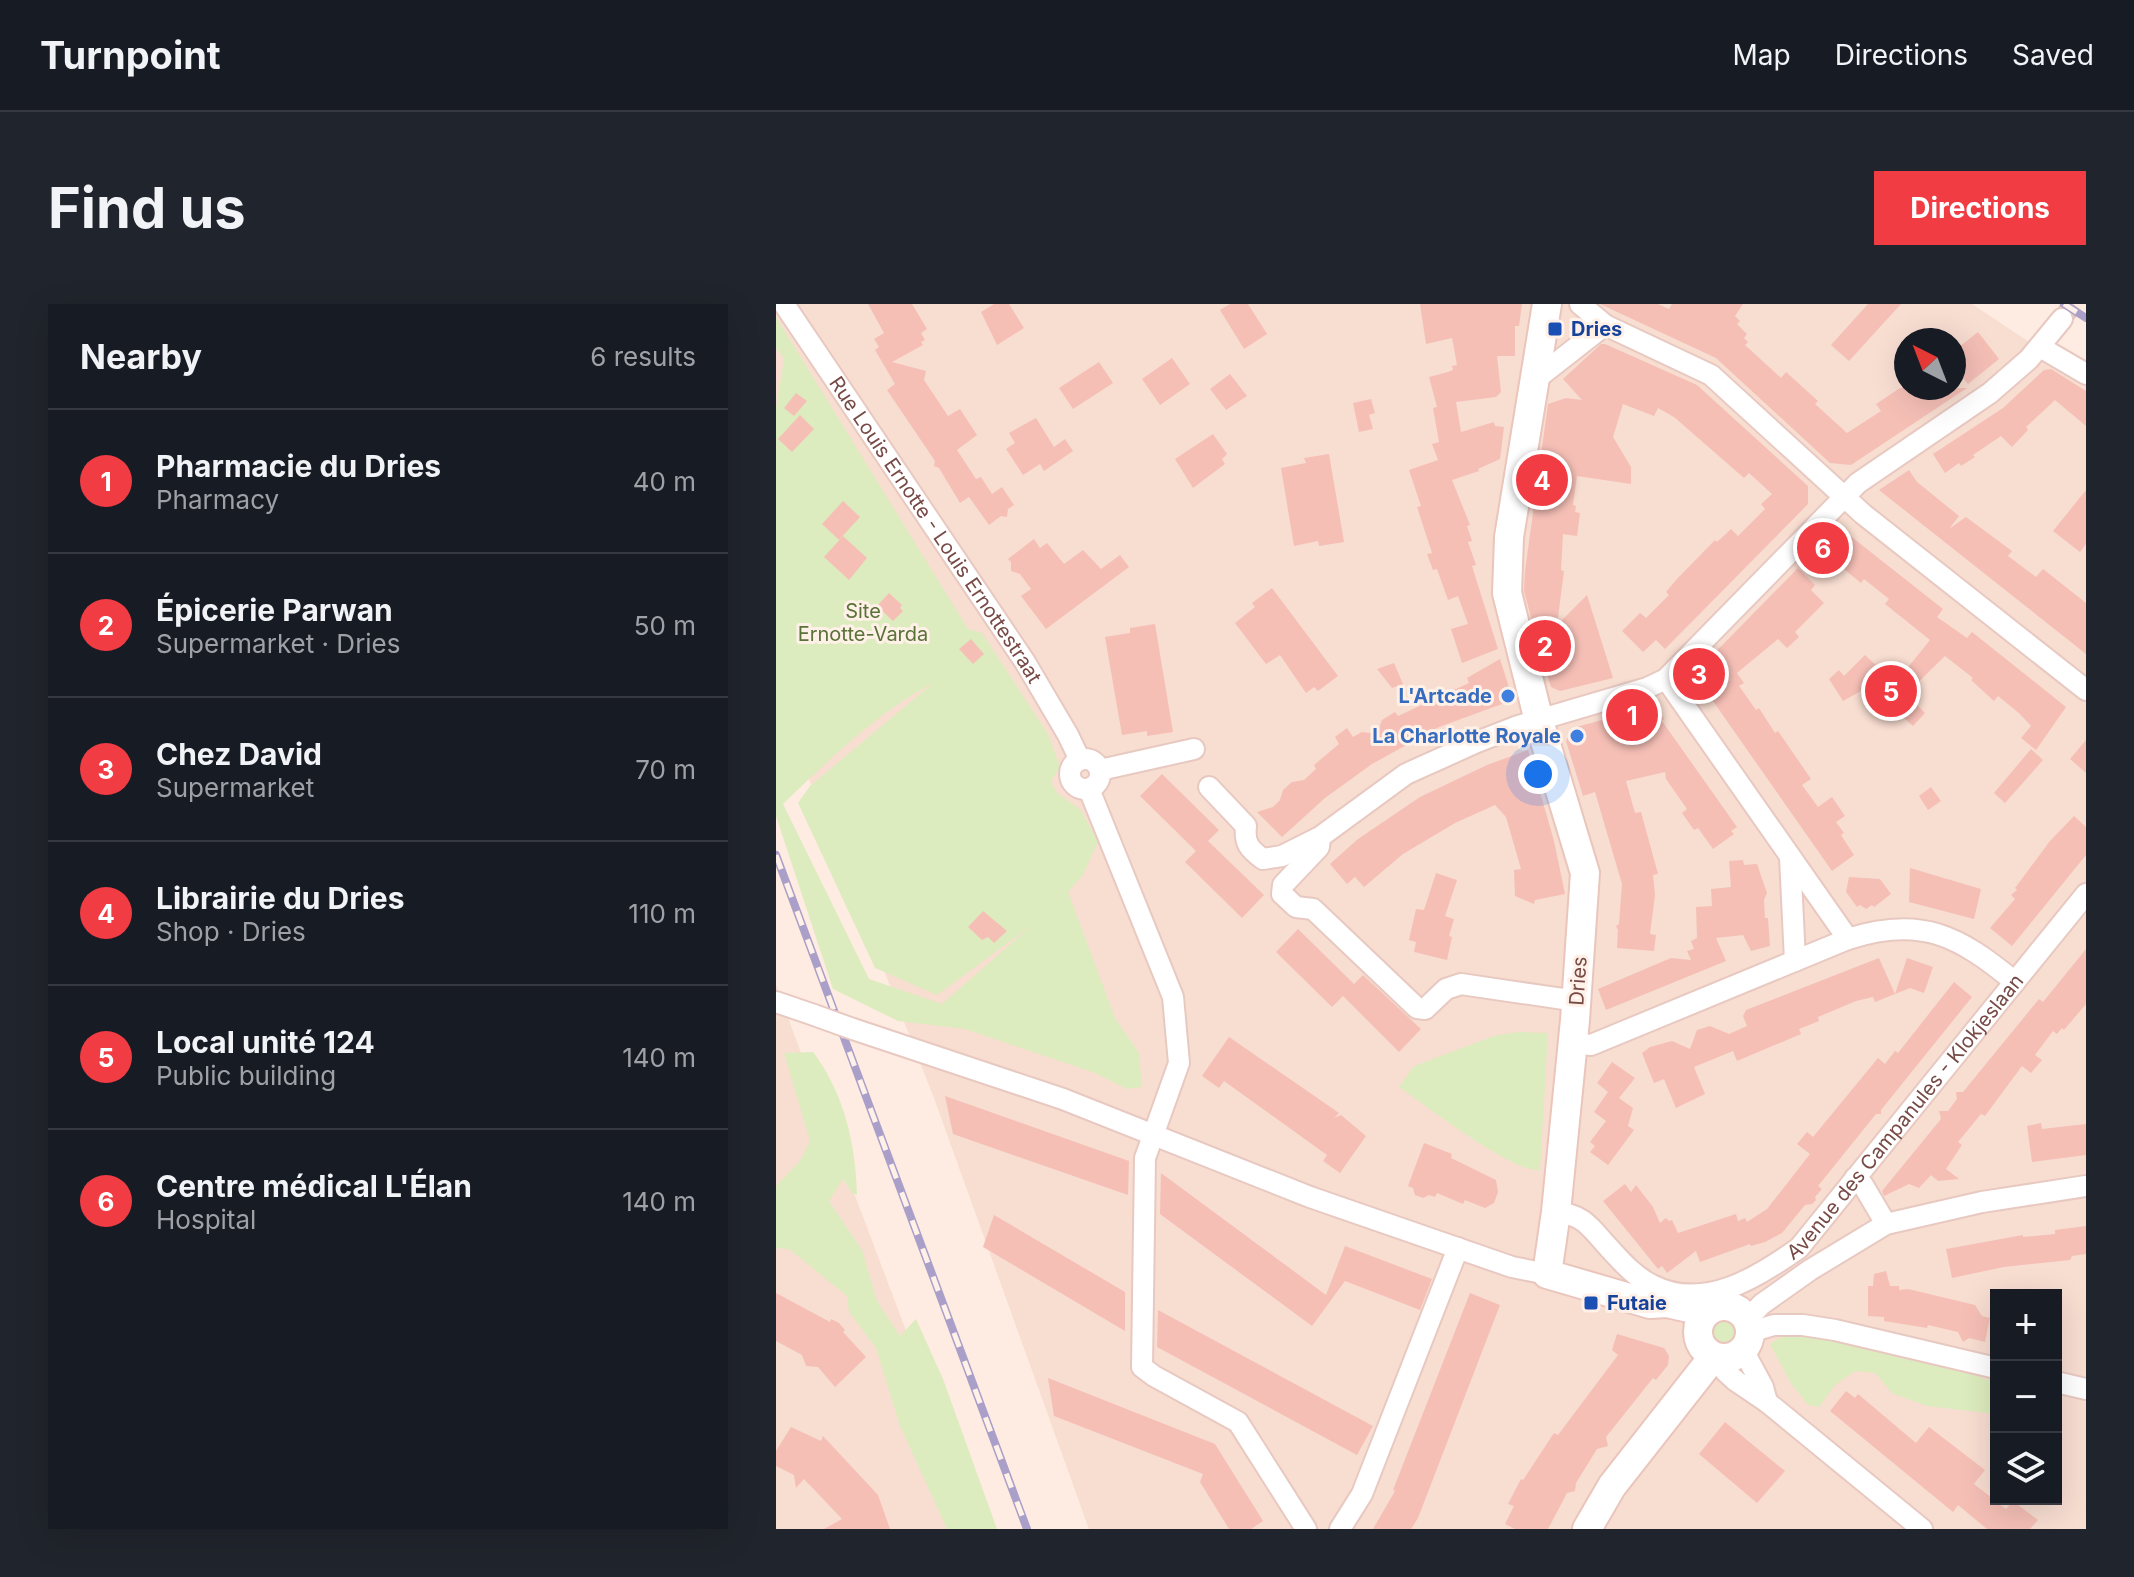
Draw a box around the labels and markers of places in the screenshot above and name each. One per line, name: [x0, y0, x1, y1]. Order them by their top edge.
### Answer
place label: Dries: [1571, 317, 1622, 341]
marker: Dries: [1546, 320, 1564, 338]
pin: 4: [1516, 450, 1568, 510]
pin: 6: [1797, 518, 1849, 578]
pin: 2: [1519, 616, 1571, 676]
pin: 3: [1673, 644, 1725, 704]
pin: 5: [1865, 661, 1917, 721]
place label: L'Artcade: [1399, 684, 1492, 708]
pin: 1: [1606, 685, 1658, 745]
marker: L'Artcade: [1499, 687, 1517, 705]
place label: La Charlotte Royale: [1372, 724, 1561, 748]
marker: La Charlotte Royale: [1568, 727, 1586, 745]
place label: Futaie: [1607, 1291, 1667, 1315]
marker: Futaie: [1582, 1294, 1600, 1312]

